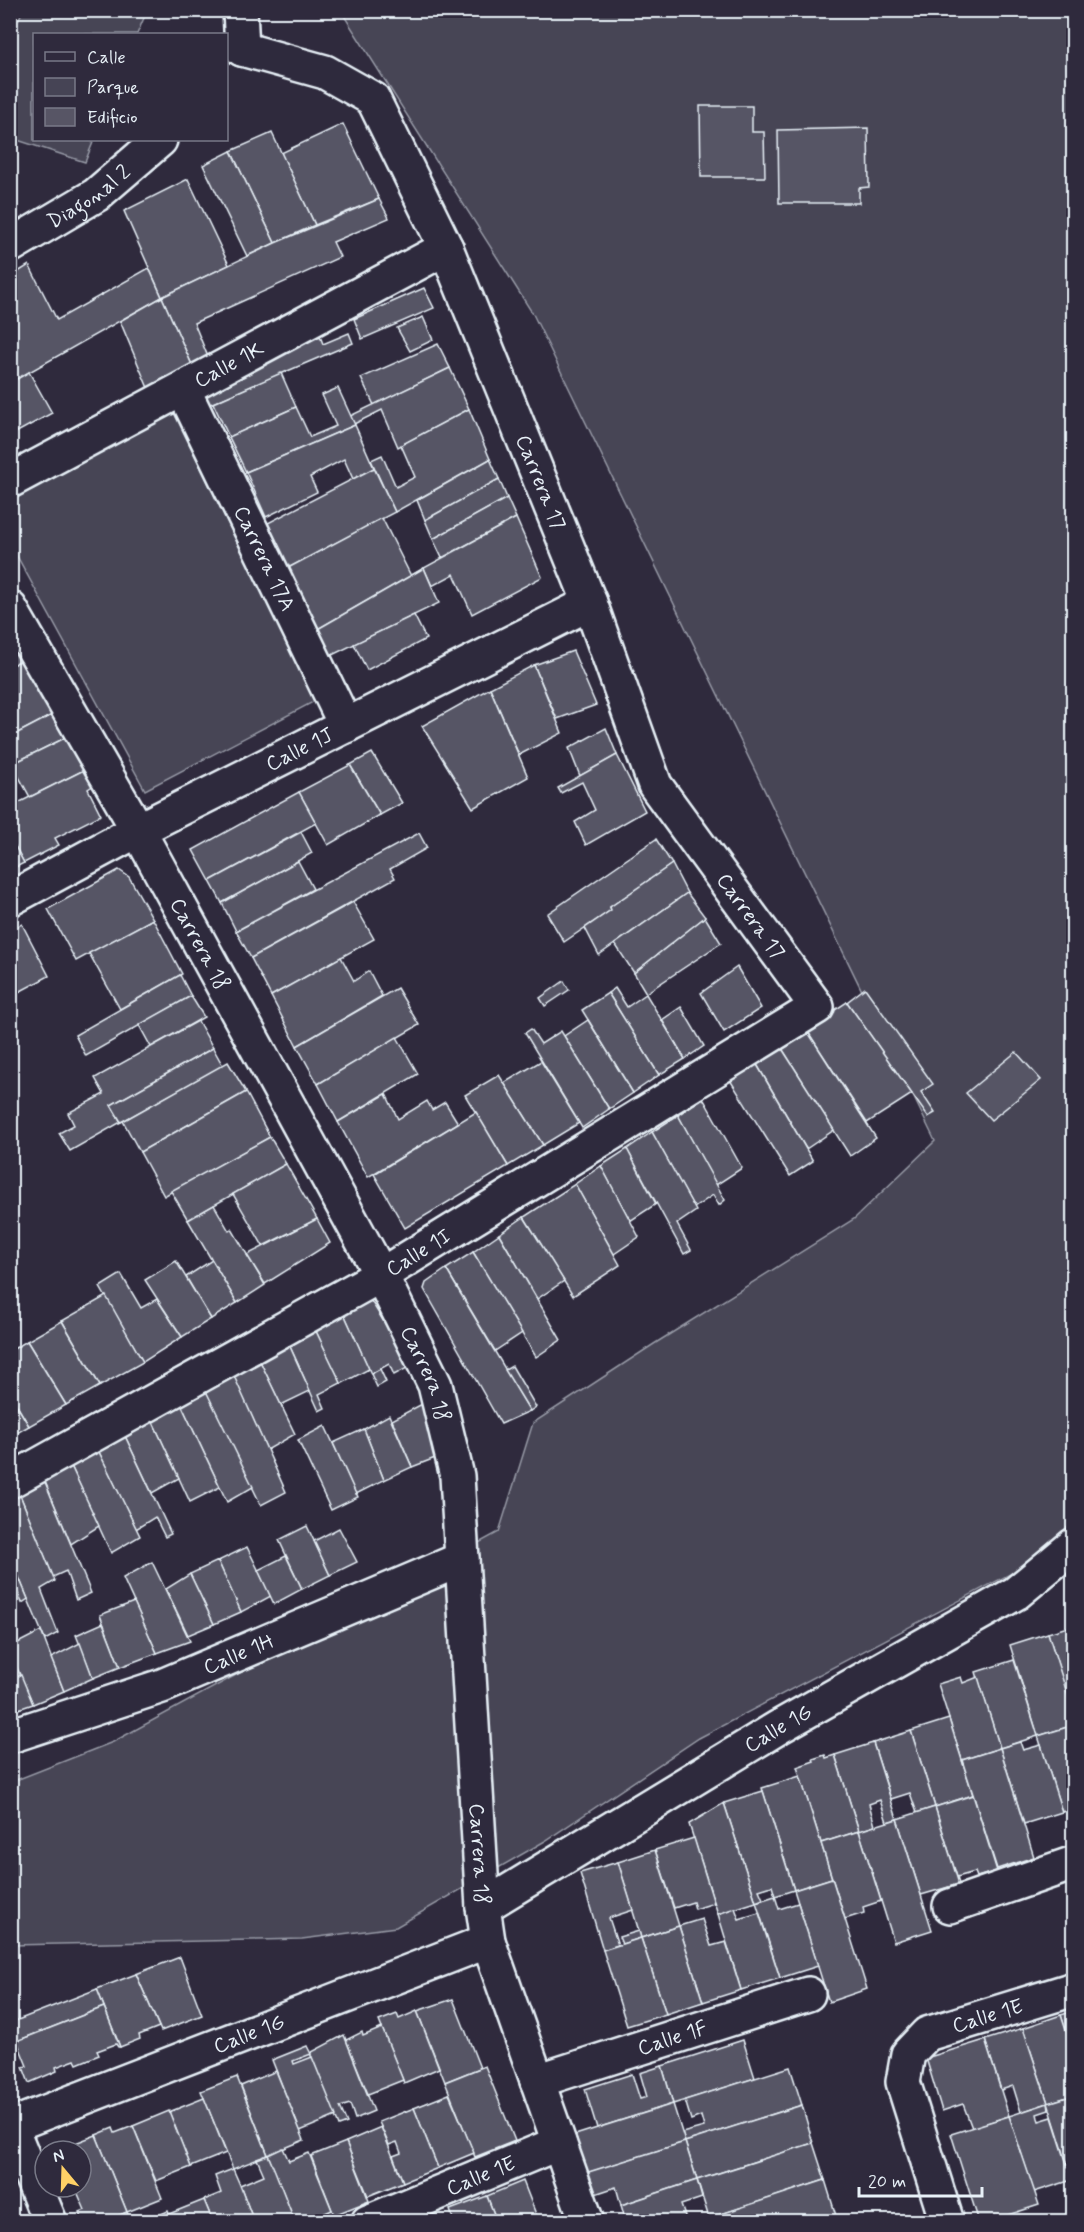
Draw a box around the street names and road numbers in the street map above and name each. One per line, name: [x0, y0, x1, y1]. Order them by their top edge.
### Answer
street label: Diagonal 2: [42, 159, 137, 236]
street label: Calle 1K: [189, 335, 269, 395]
street label: Carrera 17: [508, 431, 572, 534]
street label: Carrera 17A: [227, 501, 301, 616]
street label: Calle 1J: [261, 721, 338, 779]
street label: Carrera 17: [709, 868, 791, 965]
street label: Carrera 18: [163, 893, 236, 995]
street label: Calle 1I: [381, 1222, 456, 1284]
street label: Carrera 18: [393, 1321, 456, 1424]
street label: Calle 1H: [199, 1627, 278, 1682]
street label: Calle 1G: [739, 1698, 818, 1760]
street label: Carrera 18: [462, 1803, 496, 1905]
street label: Calle 1E: [949, 1992, 1027, 2040]
street label: Calle 1G: [209, 2008, 289, 2061]
street label: Calle 1F: [634, 2014, 711, 2063]
street label: Calle 1E: [442, 2149, 520, 2203]

